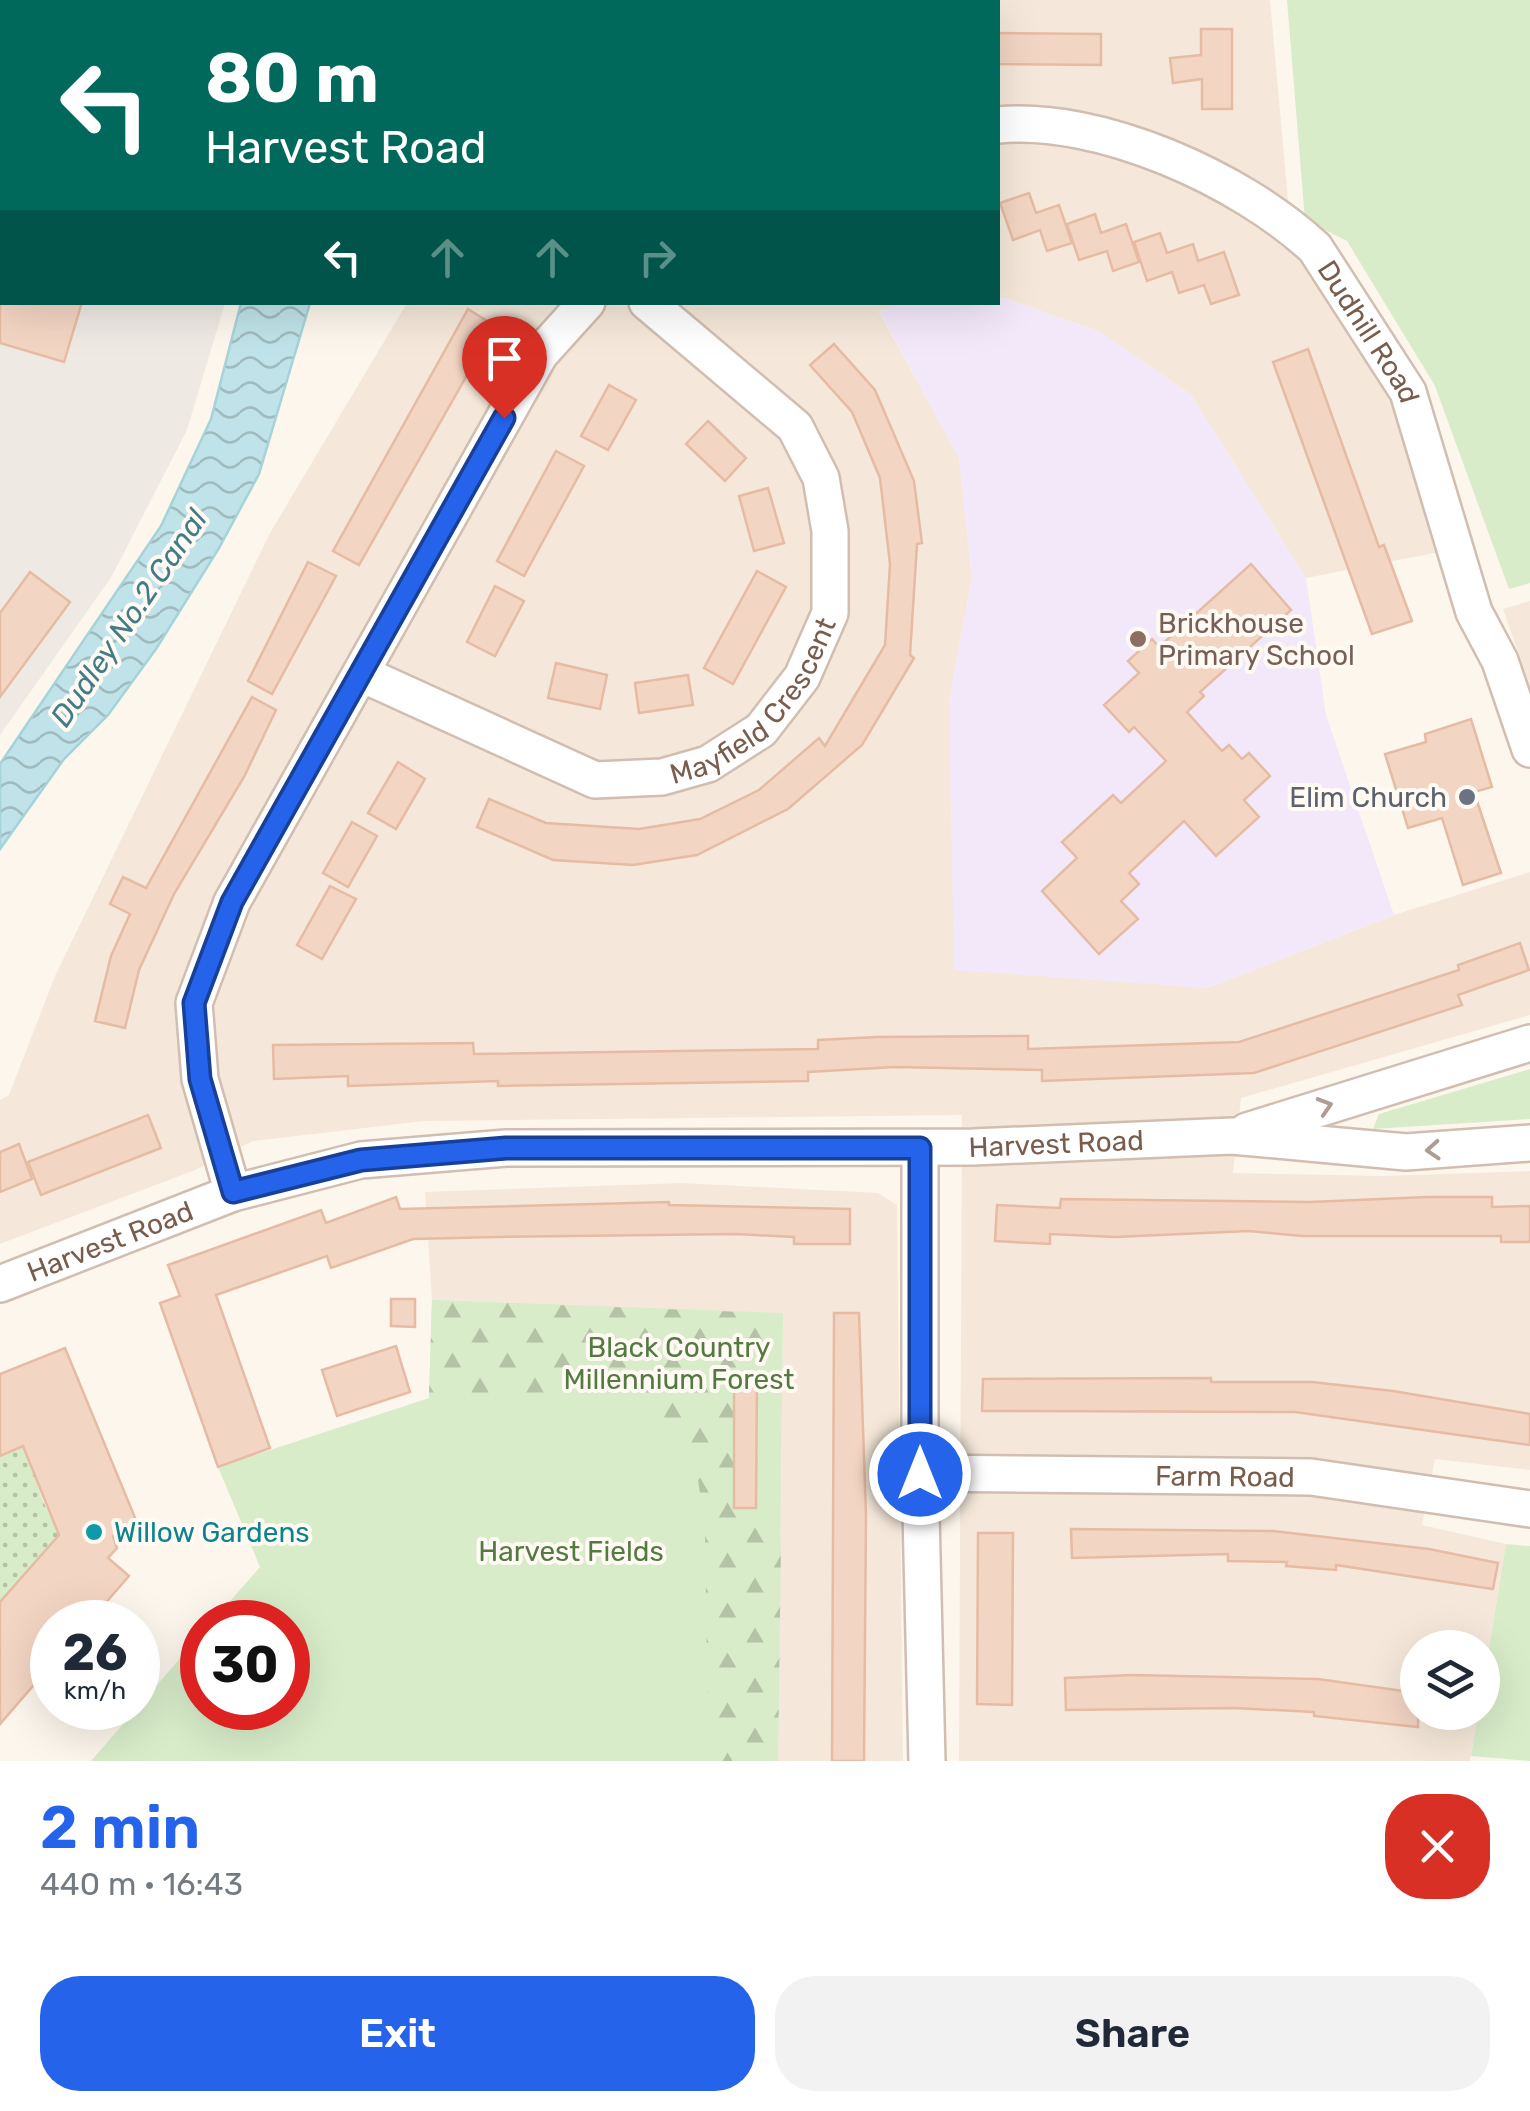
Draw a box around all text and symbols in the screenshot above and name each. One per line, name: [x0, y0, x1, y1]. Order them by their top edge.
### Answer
text: 80 m: [205, 37, 379, 120]
icon: left: [40, 40, 170, 170]
text: Harvest Road: [205, 121, 487, 174]
icon: left: [315, 230, 370, 285]
icon: ahead: [420, 230, 475, 285]
icon: ahead: [525, 230, 580, 285]
icon: right: [630, 230, 685, 285]
street label: Dudhill Road: [1311, 254, 1426, 407]
pin: [462, 316, 547, 419]
icon: arrive: [477, 331, 532, 386]
water label: Dudley No.2 Canal: [43, 502, 215, 733]
place label: Brickhouse Primary School: [1158, 607, 1355, 672]
street label: Mayfield Crescent: [666, 613, 843, 791]
marker: Brickhouse Primary School: [1127, 628, 1149, 650]
place label: Elim Church: [1289, 781, 1447, 814]
marker: Elim Church: [1456, 786, 1478, 808]
one-way arrow: [1316, 1098, 1333, 1118]
street label: Harvest Road: [968, 1124, 1144, 1164]
one-way arrow: [1424, 1139, 1440, 1161]
street label: Harvest Road: [22, 1194, 198, 1289]
park label: Black Country Millennium Forest: [564, 1331, 795, 1396]
position arrow: [868, 1422, 972, 1526]
street label: Farm Road: [1155, 1459, 1295, 1494]
place label: Willow Gardens: [114, 1516, 310, 1549]
marker: Willow Gardens: [83, 1521, 105, 1543]
park label: Harvest Fields: [478, 1535, 664, 1568]
speed limit sign: 30: [180, 1600, 310, 1730]
text: 26: [62, 1623, 128, 1683]
map controls: [1400, 1630, 1500, 1730]
button: layers: [1400, 1630, 1500, 1730]
text: km/h: [64, 1676, 126, 1705]
text: 2 min: [40, 1792, 200, 1863]
button: close: [1385, 1794, 1490, 1899]
text: 440 m · 16:43: [40, 1865, 243, 1903]
button: Exit: [40, 1976, 755, 2091]
button: Share: [775, 1976, 1490, 2091]

